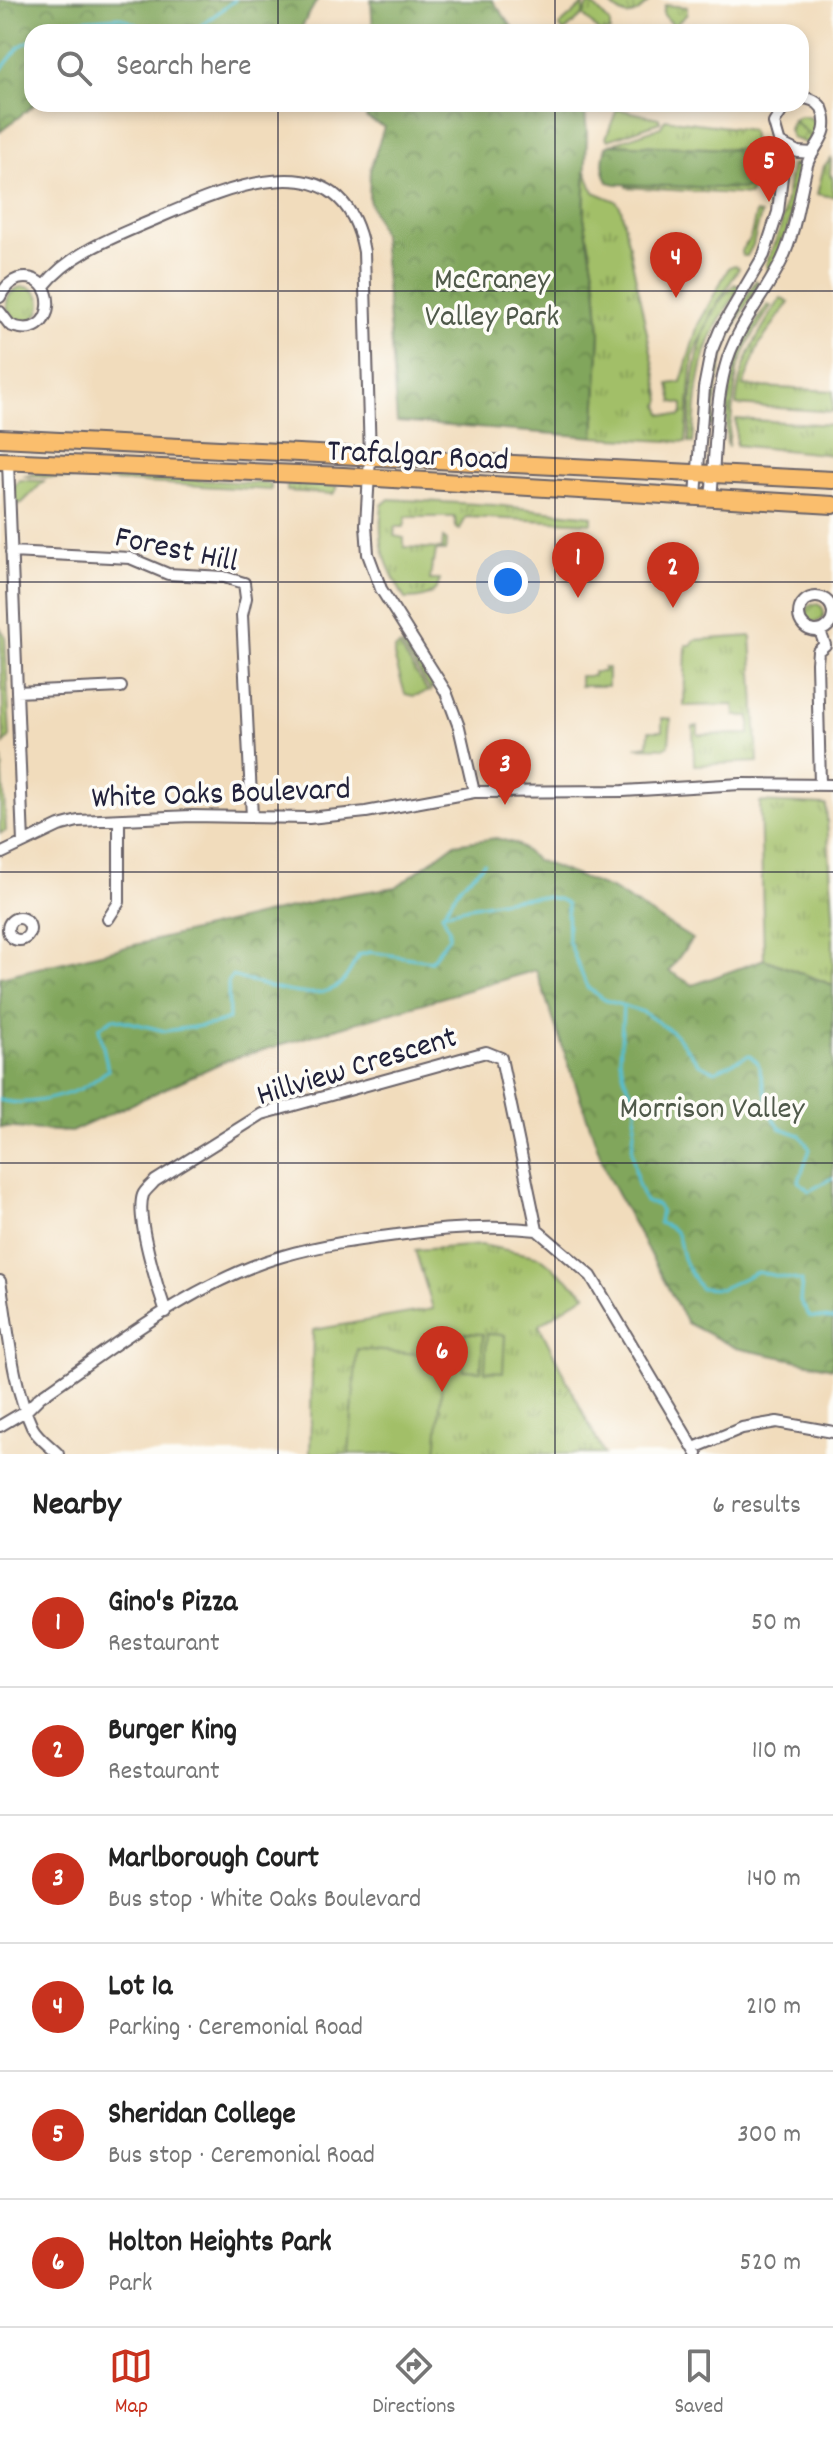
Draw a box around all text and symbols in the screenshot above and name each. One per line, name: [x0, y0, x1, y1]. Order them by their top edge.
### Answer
search box: [24, 24, 809, 112]
icon: search: [52, 46, 96, 90]
text: Search here: [116, 47, 252, 90]
pin: 5: [743, 136, 795, 202]
pin: 4: [650, 232, 702, 298]
park label: McCraney Valley Park: [425, 259, 559, 342]
street label: Trafalgar Road: [326, 430, 510, 486]
street label: Forest Hill: [110, 516, 242, 587]
pin: 1: [552, 532, 604, 598]
pin: 2: [647, 542, 699, 608]
your location: [488, 562, 528, 602]
pin: 3: [479, 739, 531, 805]
street label: White Oaks Boulevard: [91, 768, 352, 824]
street label: Hillview Crescent: [252, 1016, 464, 1121]
park label: Morrison Valley: [619, 1088, 806, 1134]
pin: 6: [416, 1326, 468, 1392]
text: Nearby: [32, 1482, 121, 1531]
text: 6 results: [712, 1488, 801, 1525]
text: Gino's Pizza: [108, 1583, 237, 1626]
text: 1: [55, 1605, 61, 1642]
text: 50 m: [751, 1605, 801, 1642]
text: Restaurant: [108, 1626, 220, 1663]
text: Burger King: [108, 1711, 237, 1754]
text: 2: [52, 1733, 64, 1770]
text: 110 m: [752, 1733, 801, 1770]
text: Restaurant: [108, 1754, 220, 1791]
text: Marlborough Court: [108, 1839, 319, 1882]
text: 3: [52, 1861, 64, 1898]
text: 140 m: [747, 1861, 801, 1898]
text: Bus stop · White Oaks Boulevard: [108, 1882, 421, 1919]
text: Lot 1a: [108, 1967, 172, 2010]
text: 4: [53, 1989, 63, 2026]
text: 210 m: [746, 1989, 801, 2026]
text: Parking · Ceremonial Road: [108, 2010, 363, 2047]
text: Sheridan College: [108, 2095, 296, 2138]
text: 5: [52, 2117, 64, 2154]
text: 300 m: [737, 2117, 801, 2154]
text: Bus stop · Ceremonial Road: [108, 2138, 375, 2175]
text: Holton Heights Park: [108, 2223, 332, 2266]
text: 6: [52, 2245, 64, 2282]
text: 520 m: [740, 2245, 801, 2282]
text: Park: [108, 2266, 152, 2303]
tab: Map: [109, 2344, 153, 2423]
tab: Directions: [372, 2344, 456, 2423]
tab: Saved: [674, 2344, 724, 2423]

